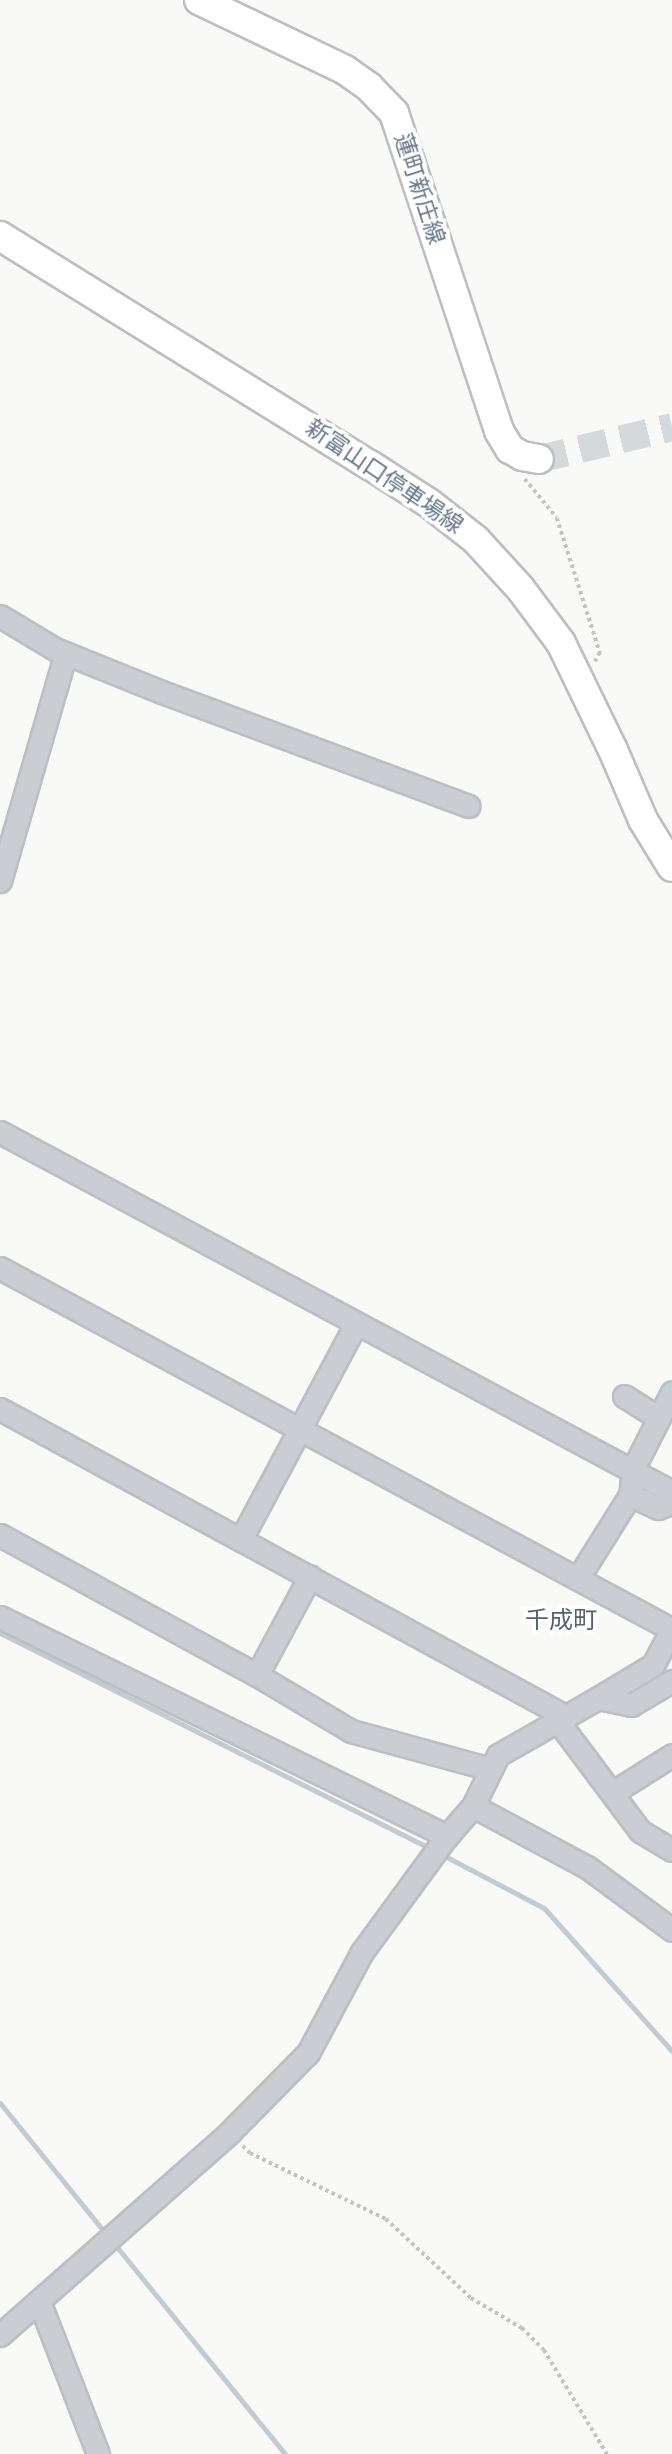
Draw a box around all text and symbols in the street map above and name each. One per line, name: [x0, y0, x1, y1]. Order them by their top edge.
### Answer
street label: 蓮町新庄線: [388, 130, 450, 248]
street label: 新富山口停車場線: [300, 414, 468, 540]
district label: 千成町: [525, 1607, 597, 1635]

